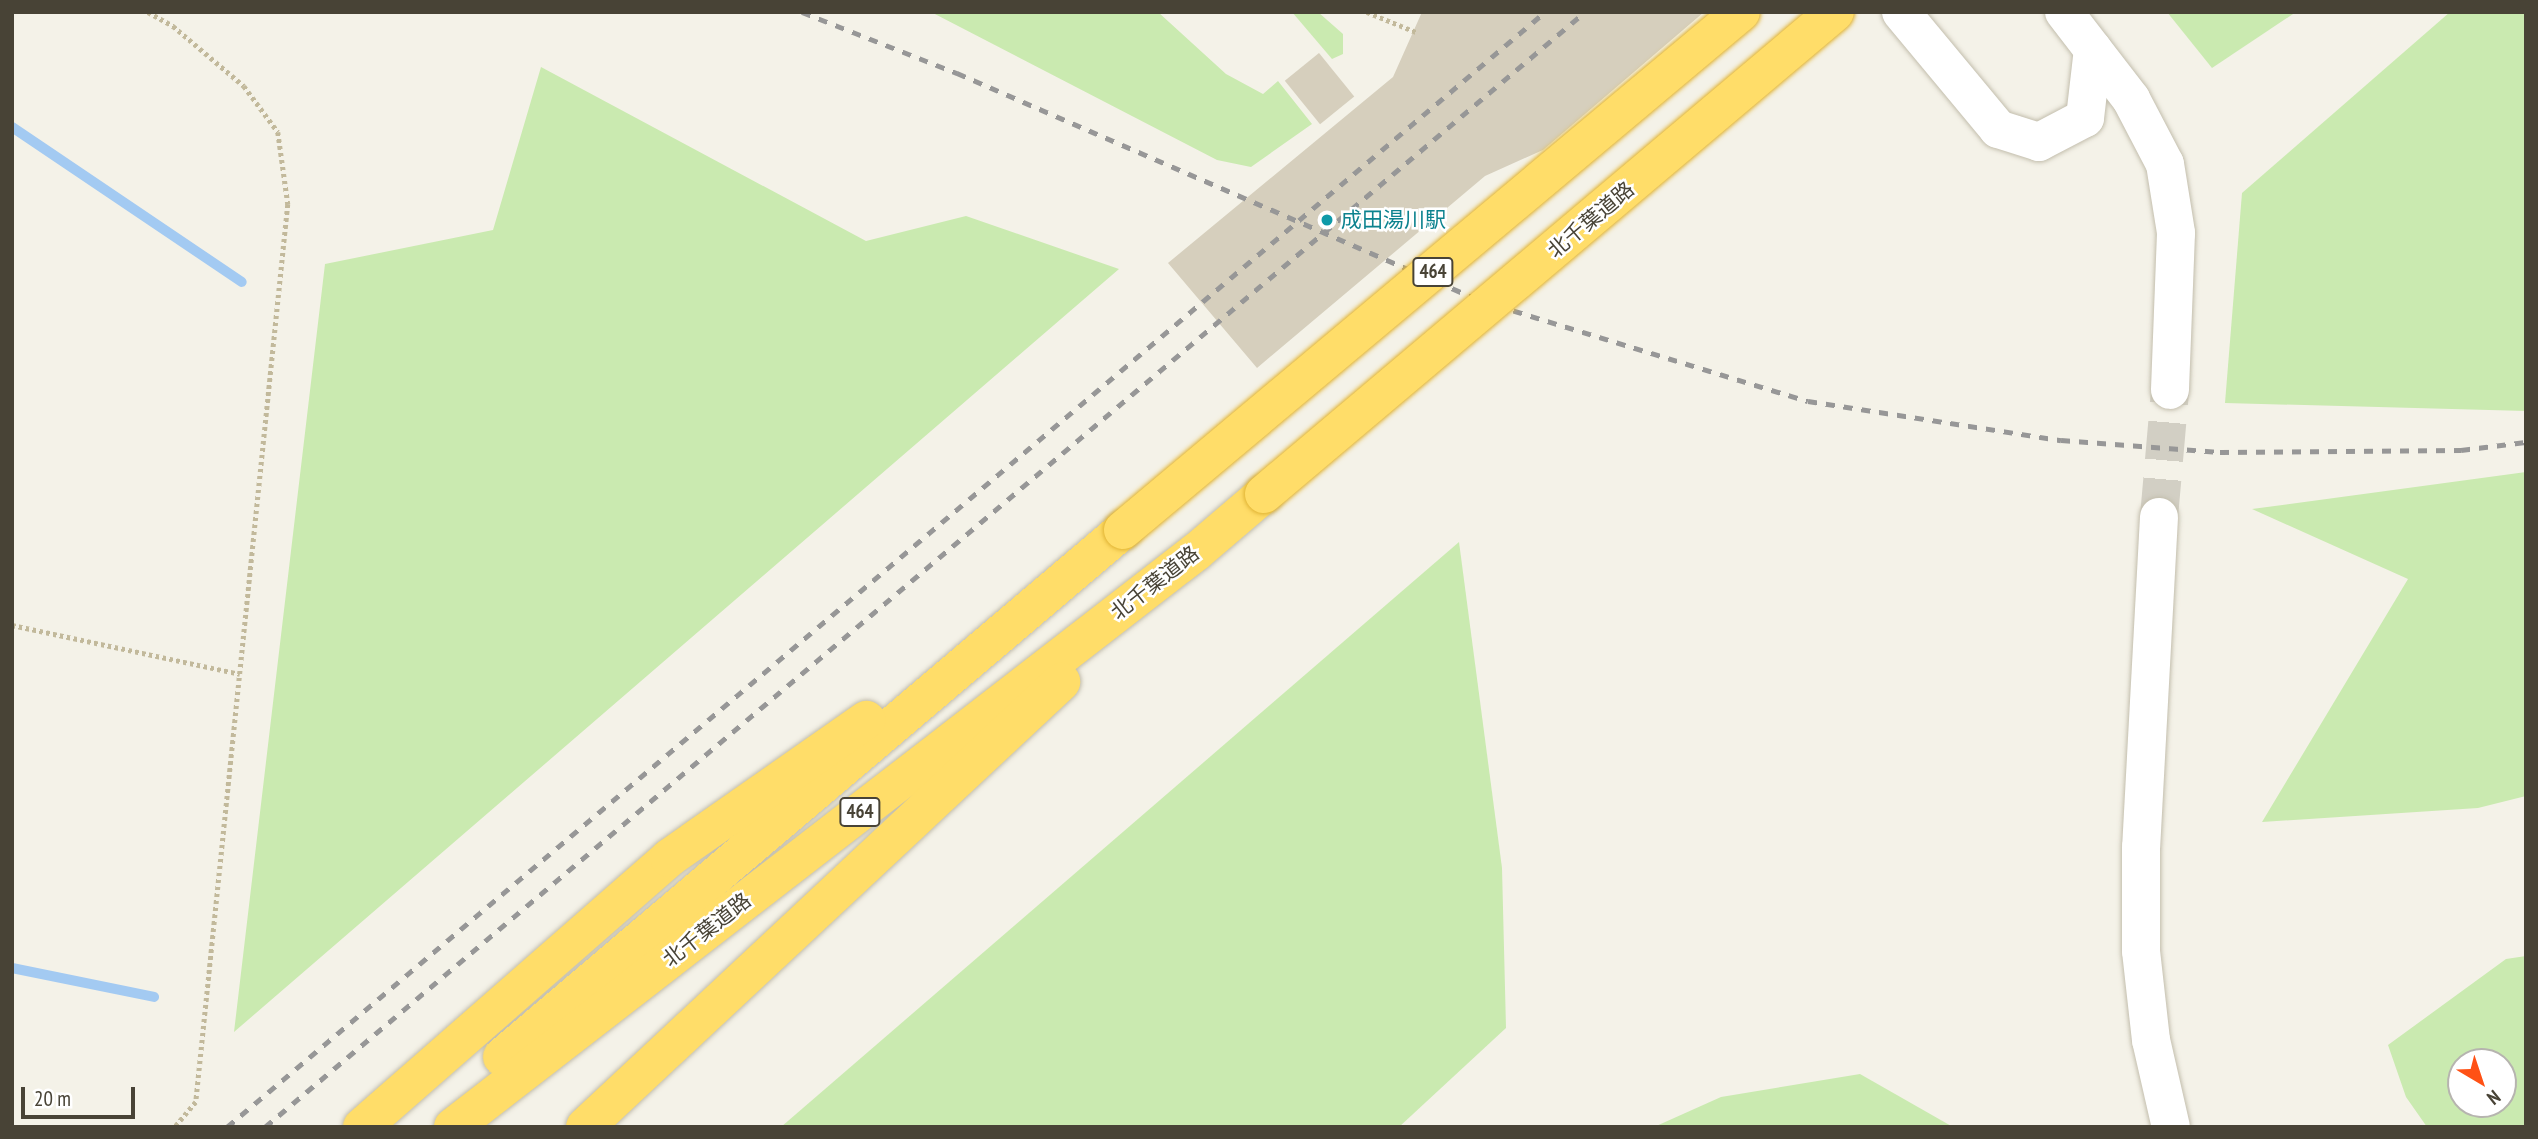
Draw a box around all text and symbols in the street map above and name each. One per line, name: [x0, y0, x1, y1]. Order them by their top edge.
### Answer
street label: 北千葉道路: [1543, 177, 1639, 263]
place label: 成田湯川駅: [1341, 207, 1446, 233]
marker: 成田湯川駅: [1319, 212, 1335, 228]
road number: 464: [1412, 256, 1454, 288]
street label: 北千葉道路: [1106, 541, 1204, 625]
road number: 464: [839, 796, 881, 828]
street label: 北千葉道路: [658, 888, 756, 972]
north arrow: [2447, 1048, 2517, 1118]
scale bar: [24, 1072, 138, 1116]
text: 20 m: [34, 1085, 71, 1112]
text: N: [2482, 1085, 2506, 1110]

